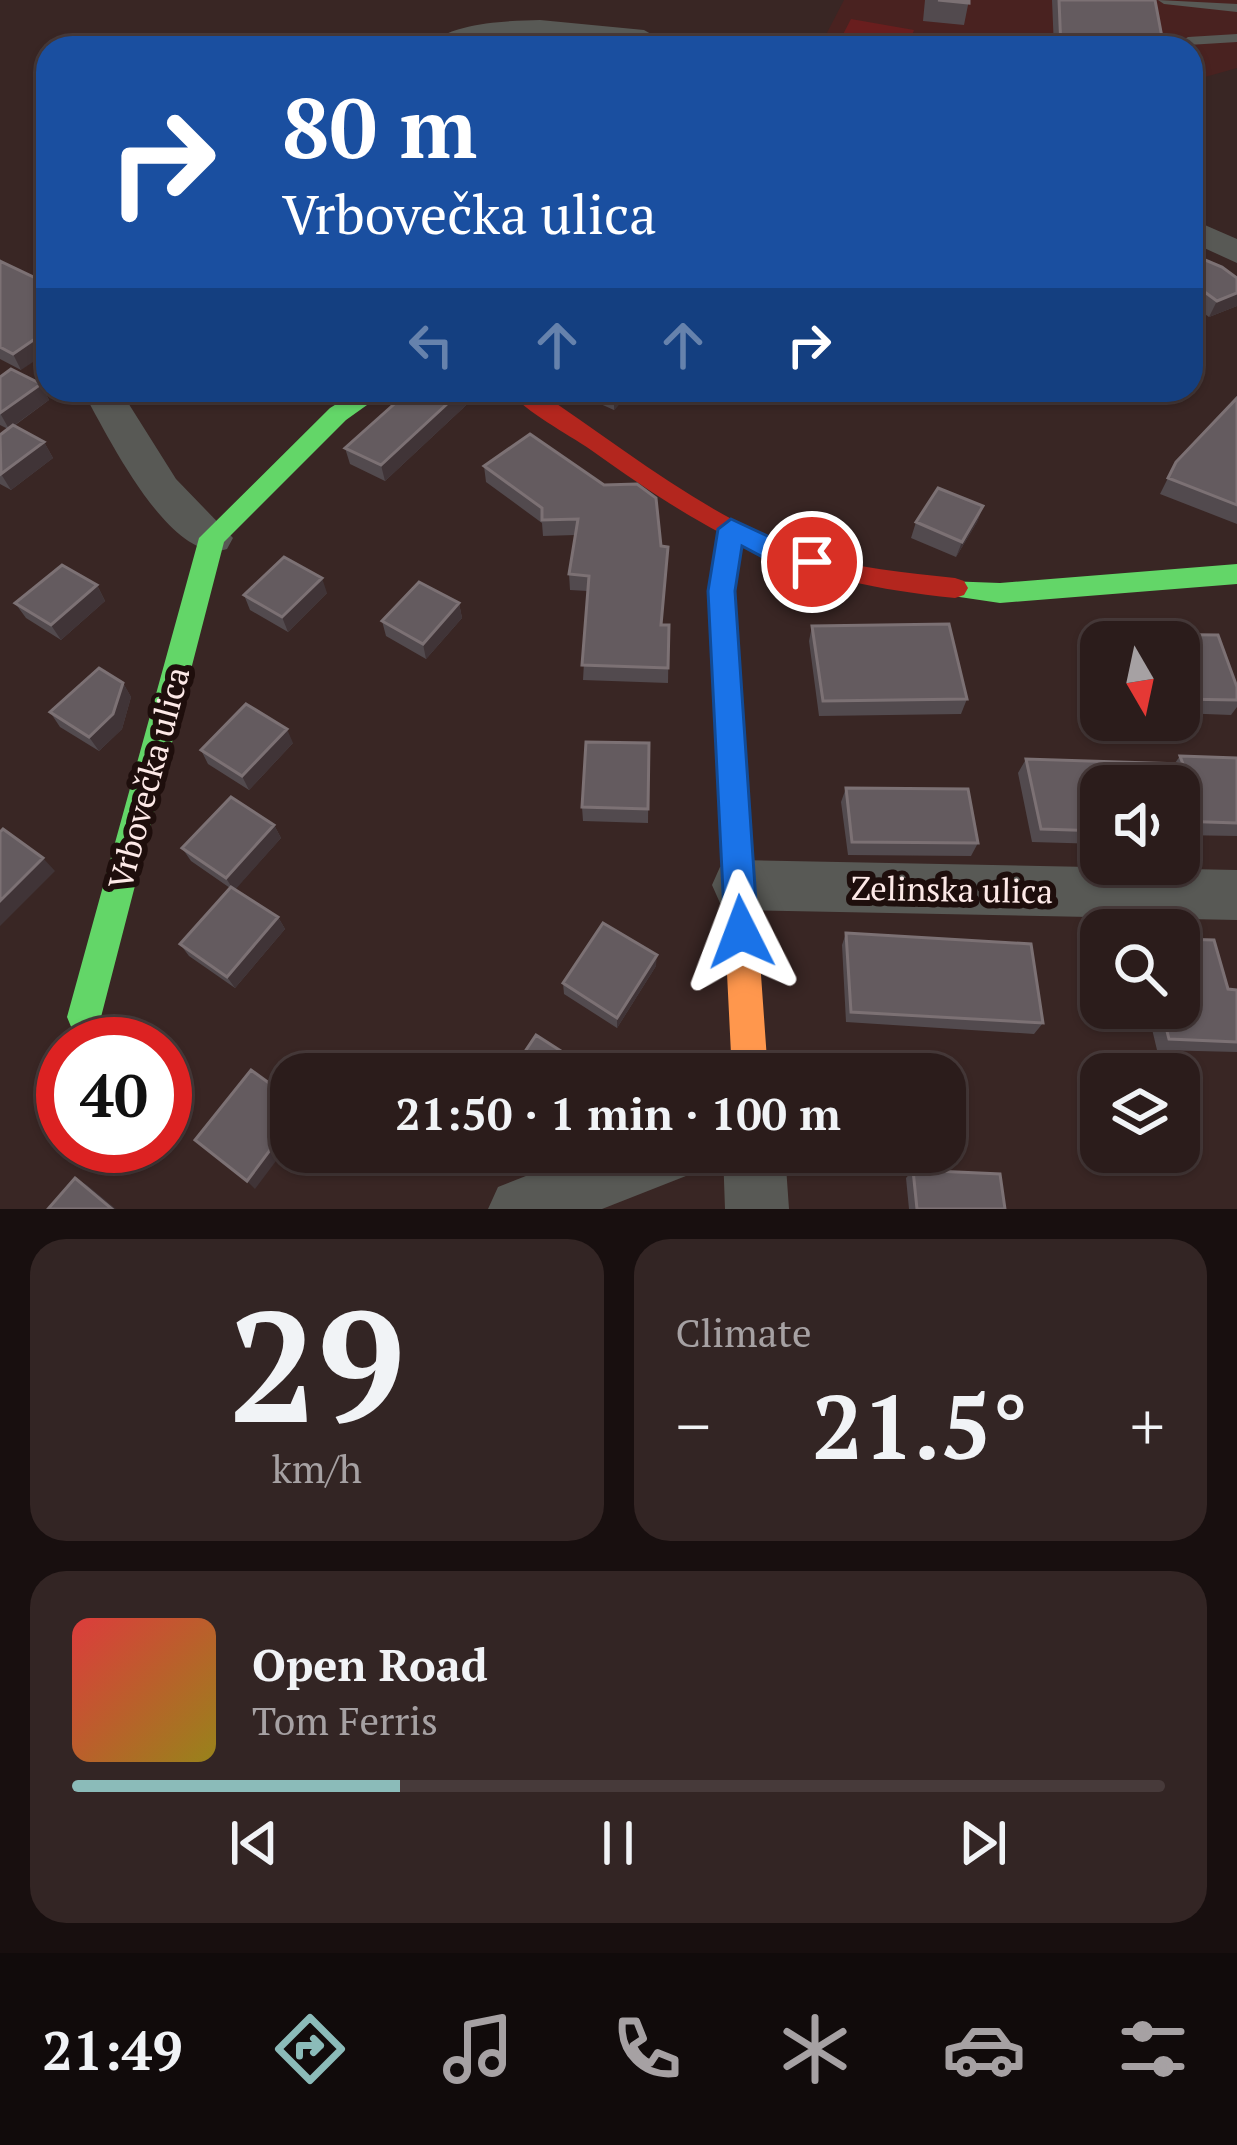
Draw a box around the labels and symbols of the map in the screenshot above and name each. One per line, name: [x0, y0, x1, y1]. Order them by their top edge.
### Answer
pin: [761, 511, 863, 613]
north arrow: [1080, 621, 1200, 741]
street label: Vrbovečka ulica: [98, 662, 198, 894]
street label: Zelinska ulica: [851, 866, 1053, 912]
position arrow: [678, 869, 804, 995]
speed limit sign: 40: [36, 1017, 192, 1173]

